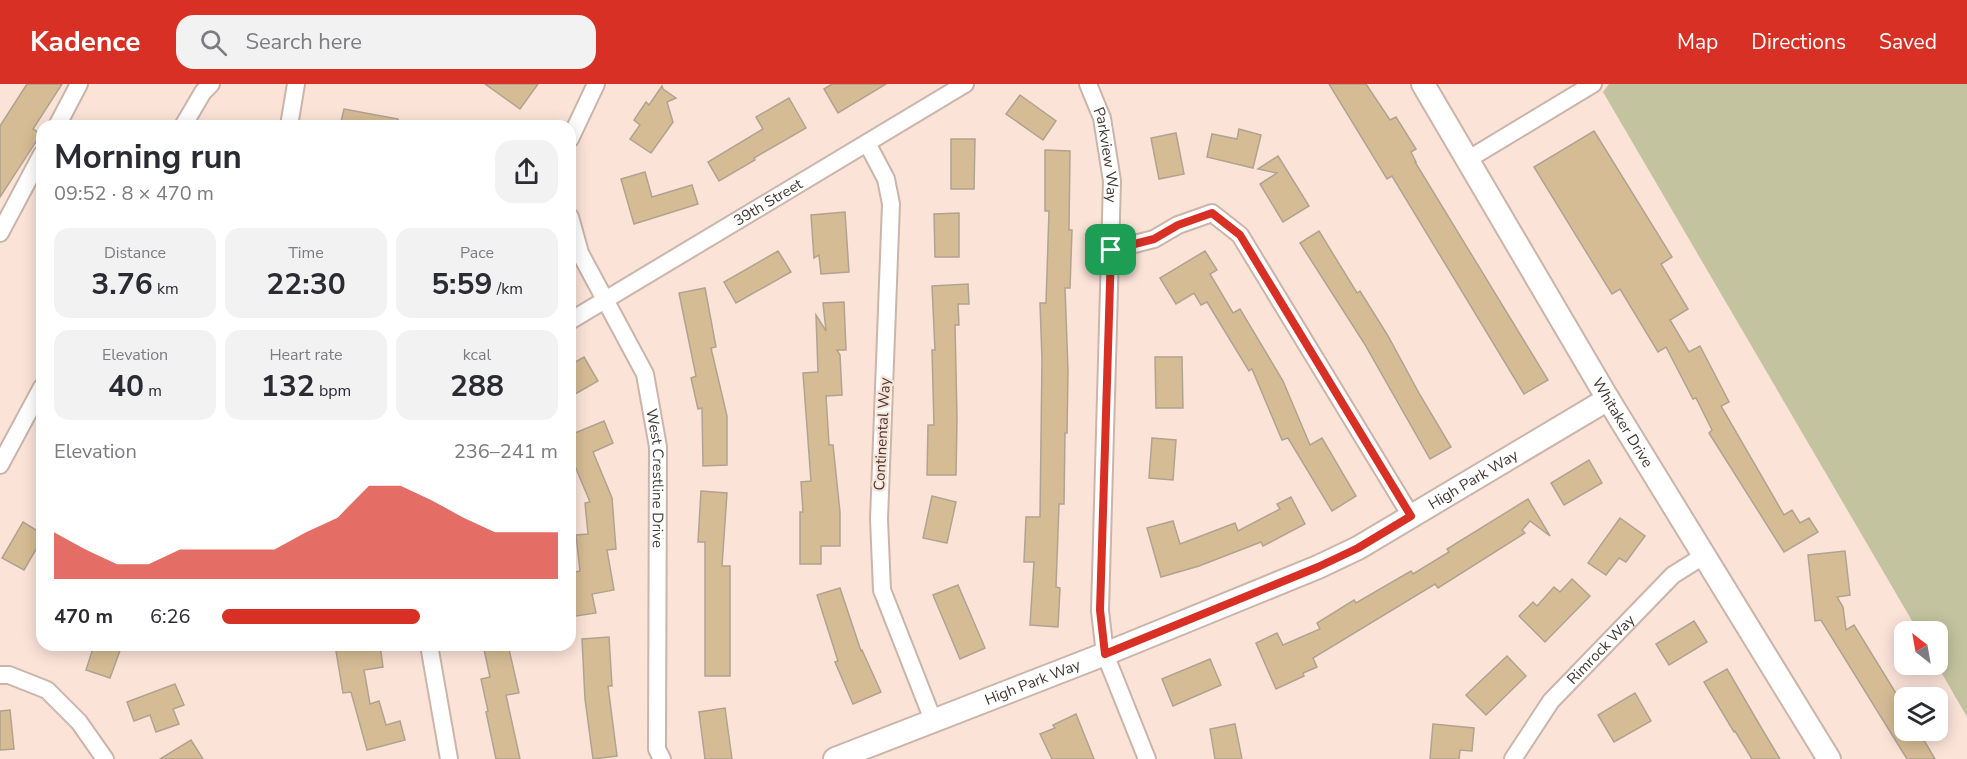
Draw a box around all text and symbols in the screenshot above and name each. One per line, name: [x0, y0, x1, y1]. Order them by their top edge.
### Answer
search box: [176, 15, 596, 69]
text: Kadence: [30, 23, 140, 61]
icon: search: [197, 26, 230, 59]
text: Search here: [245, 27, 362, 57]
text: Map: [1677, 28, 1718, 56]
text: Directions: [1751, 28, 1846, 56]
text: Saved: [1879, 28, 1937, 56]
street label: Parkview Way: [1089, 104, 1123, 203]
text: Morning run: [54, 135, 242, 180]
button: share: [495, 140, 558, 203]
street label: 39th Street: [730, 173, 807, 230]
text: 09:52 · 8 × 470 m: [54, 180, 214, 207]
pin: [1085, 224, 1136, 275]
icon: arrive: [1094, 233, 1127, 266]
text: Distance: [104, 242, 166, 264]
text: Time: [288, 242, 324, 264]
text: Pace: [460, 242, 494, 264]
text: 3.76: [91, 264, 153, 305]
text: 22:30: [266, 264, 346, 305]
text: 5:59: [431, 264, 493, 305]
text: km: [153, 278, 179, 300]
text: /km: [493, 278, 523, 300]
text: Elevation: [102, 344, 168, 366]
text: Heart rate: [269, 344, 343, 366]
text: kcal: [463, 344, 491, 366]
text: 40: [108, 366, 144, 407]
text: 132: [261, 366, 315, 407]
text: 288: [450, 366, 504, 407]
street label: Whitaker Drive: [1588, 374, 1658, 471]
street label: Continental Way: [869, 377, 895, 491]
text: m: [144, 380, 162, 402]
text: bpm: [315, 380, 351, 402]
street label: West Crestline Drive: [641, 407, 668, 548]
text: Elevation: [54, 438, 137, 465]
text: 236–241 m: [454, 438, 558, 465]
street label: High Park Way: [1424, 445, 1522, 514]
text: 470 m: [54, 603, 113, 630]
text: 6:26: [150, 603, 191, 630]
street label: Rimrock Way: [1563, 610, 1639, 689]
north arrow: [1894, 621, 1948, 675]
map controls: [1894, 621, 1948, 741]
street label: High Park Way: [982, 654, 1084, 710]
button: layers: [1894, 687, 1948, 741]

